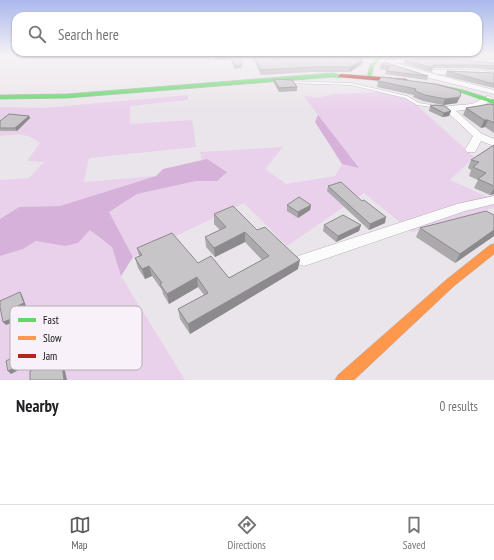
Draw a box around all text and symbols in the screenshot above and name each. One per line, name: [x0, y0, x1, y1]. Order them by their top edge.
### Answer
search box: [12, 12, 482, 56]
icon: search: [26, 23, 48, 45]
text: Search here: [58, 25, 119, 44]
legend: [10, 306, 142, 370]
text: Fast: [43, 313, 59, 327]
text: Slow: [43, 331, 62, 345]
text: Jam: [42, 349, 57, 363]
text: Nearby: [16, 395, 59, 417]
text: 0 results: [439, 398, 478, 415]
tab: Map: [69, 514, 91, 552]
tab: Directions: [228, 514, 266, 552]
tab: Saved: [403, 514, 425, 552]

